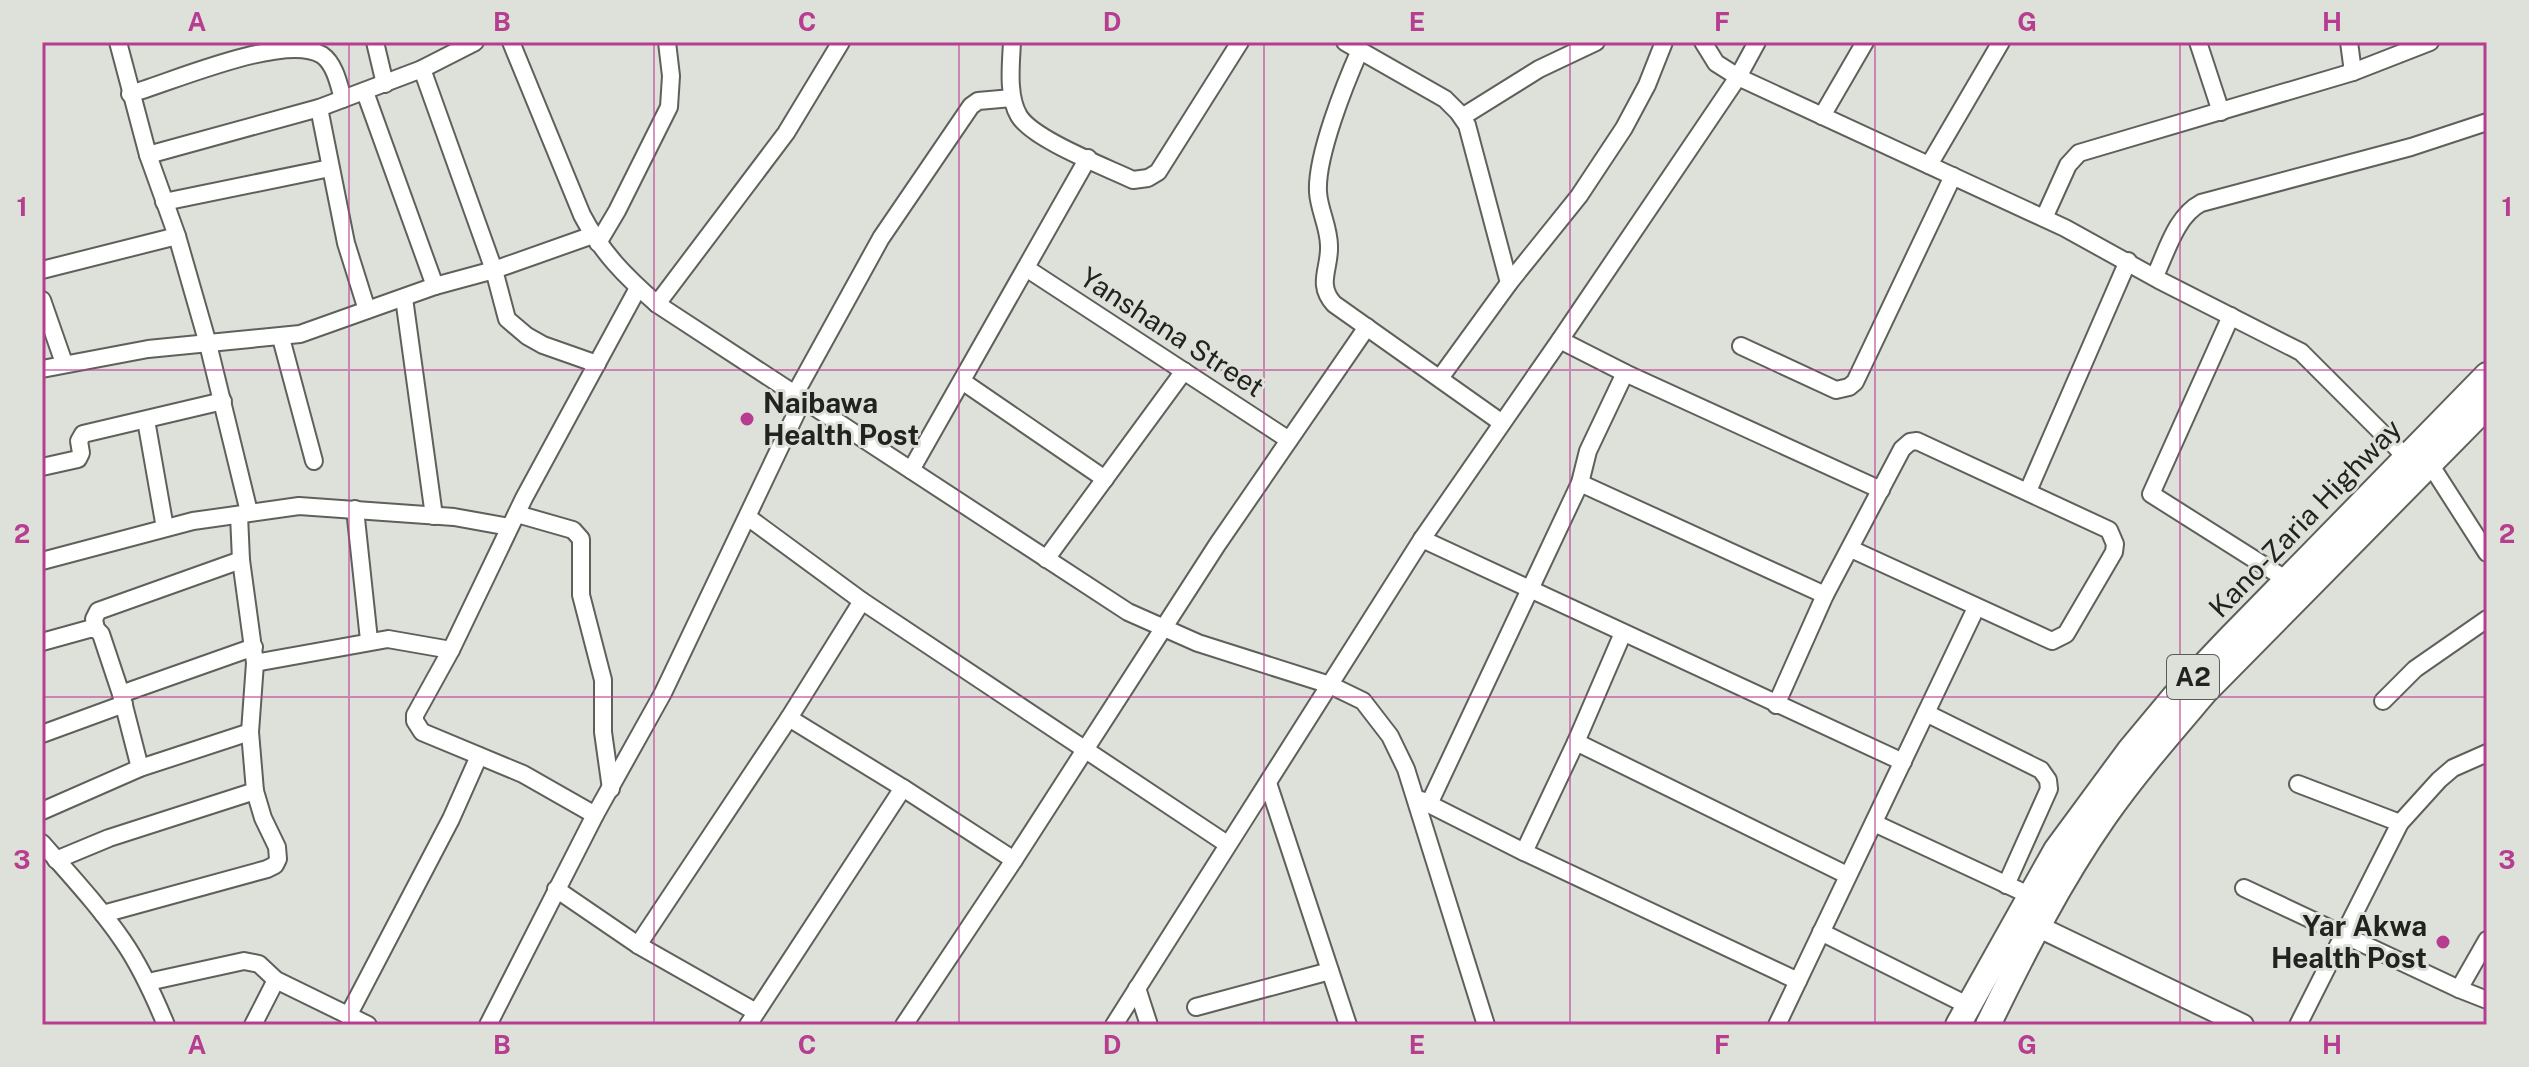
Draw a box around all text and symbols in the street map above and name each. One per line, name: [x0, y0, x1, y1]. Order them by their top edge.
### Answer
text: A: [188, 6, 207, 37]
text: B: [493, 6, 511, 37]
text: C: [798, 6, 816, 37]
text: D: [1103, 6, 1121, 37]
text: E: [1409, 6, 1425, 37]
text: F: [1714, 6, 1730, 37]
text: G: [2017, 6, 2037, 37]
text: H: [2322, 6, 2342, 37]
text: 1: [16, 191, 28, 222]
text: 1: [2501, 191, 2513, 222]
street label: Yanshana Street: [1074, 260, 1270, 403]
place label: Naibawa Health Post: [763, 386, 919, 451]
marker: Naibawa Health Post: [738, 410, 756, 428]
street label: Kano-Zaria Highway: [2201, 412, 2408, 624]
text: 2: [14, 518, 30, 549]
text: 2: [2499, 518, 2515, 549]
road number: A2: [2167, 655, 2219, 699]
text: 3: [13, 844, 31, 875]
text: 3: [2498, 844, 2516, 875]
place label: Yar Akwa Health Post: [2271, 909, 2427, 974]
marker: Yar Akwa Health Post: [2434, 933, 2452, 951]
text: A: [188, 1029, 207, 1060]
text: B: [493, 1029, 511, 1060]
text: C: [798, 1029, 816, 1060]
text: D: [1103, 1029, 1121, 1060]
text: E: [1409, 1029, 1425, 1060]
text: F: [1714, 1029, 1730, 1060]
text: G: [2017, 1029, 2037, 1060]
text: H: [2322, 1029, 2342, 1060]

